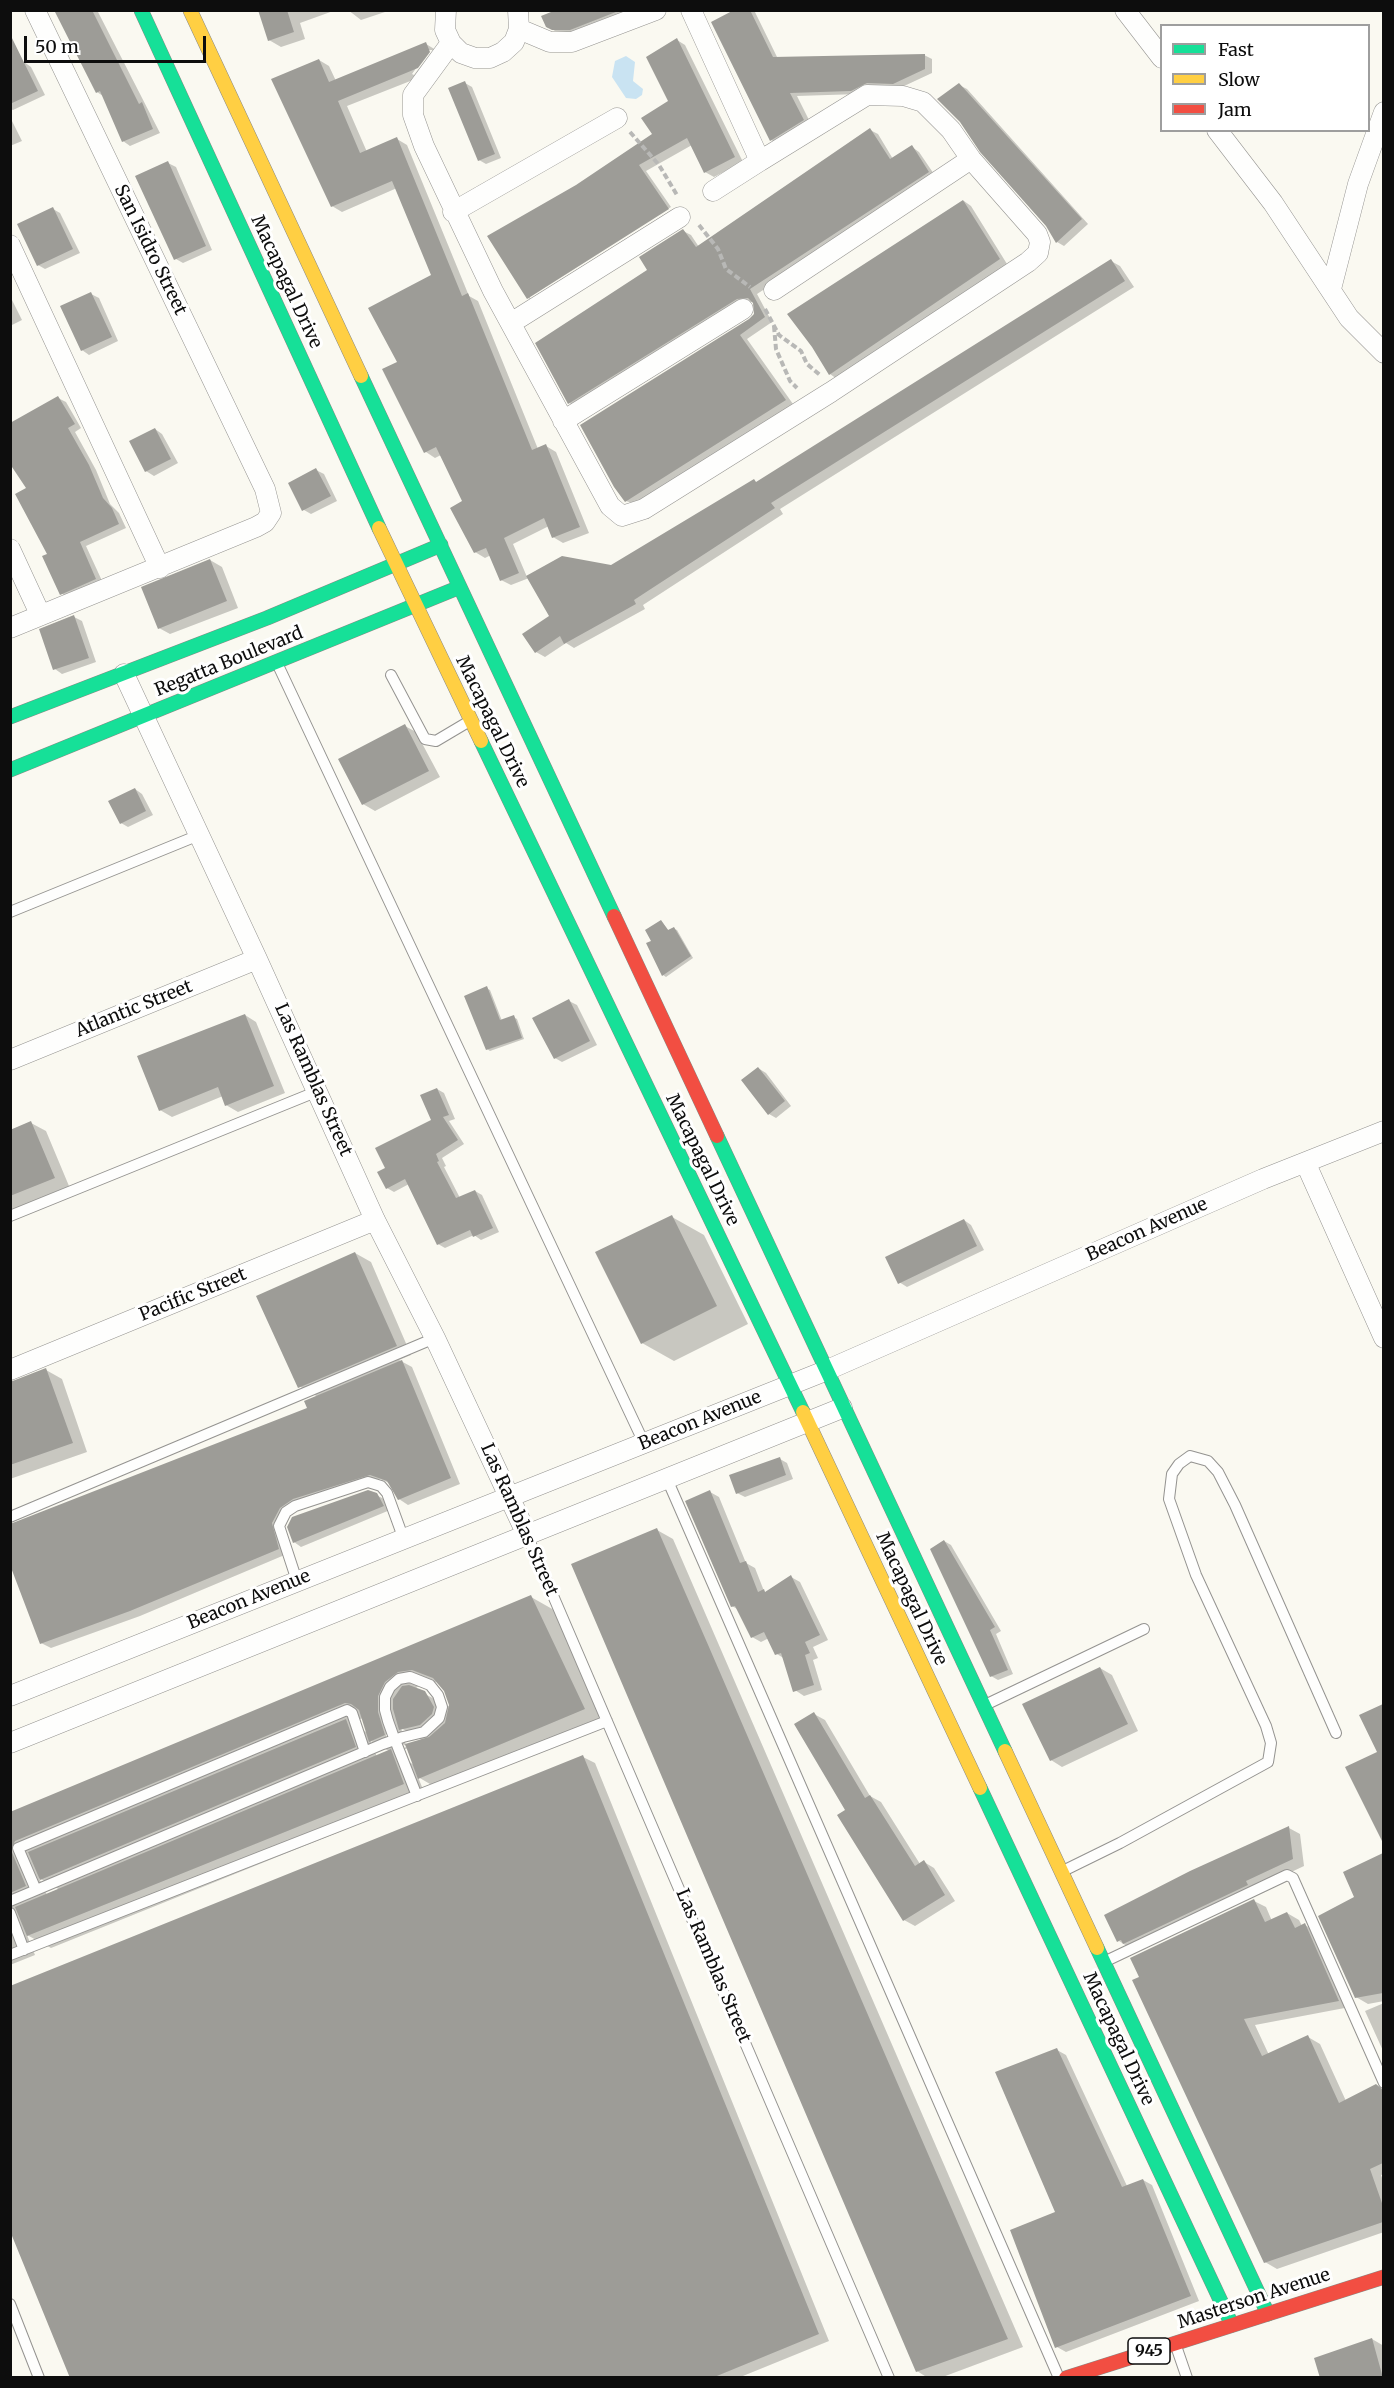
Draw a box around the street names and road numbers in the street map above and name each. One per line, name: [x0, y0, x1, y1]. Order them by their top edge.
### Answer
street label: San Isidro Street: [109, 181, 191, 319]
street label: Macapagal Drive: [246, 212, 326, 352]
street label: Regatta Boulevard: [152, 622, 306, 702]
street label: Macapagal Drive: [451, 652, 533, 792]
street label: Atlantic Street: [72, 976, 196, 1042]
street label: Las Ramblas Street: [270, 1000, 356, 1160]
street label: Macapagal Drive: [661, 1090, 743, 1230]
street label: Beacon Avenue: [1083, 1194, 1211, 1266]
street label: Pacific Street: [136, 1264, 250, 1326]
street label: Beacon Avenue: [636, 1387, 764, 1455]
street label: Las Ramblas Street: [476, 1440, 562, 1600]
street label: Macapagal Drive: [871, 1529, 951, 1669]
street label: Beacon Avenue: [185, 1566, 313, 1634]
street label: Las Ramblas Street: [671, 1886, 755, 2046]
street label: Macapagal Drive: [1078, 1969, 1158, 2109]
street label: Masterson Avenue: [1175, 2264, 1333, 2334]
road number: 945: [1128, 2338, 1170, 2364]

